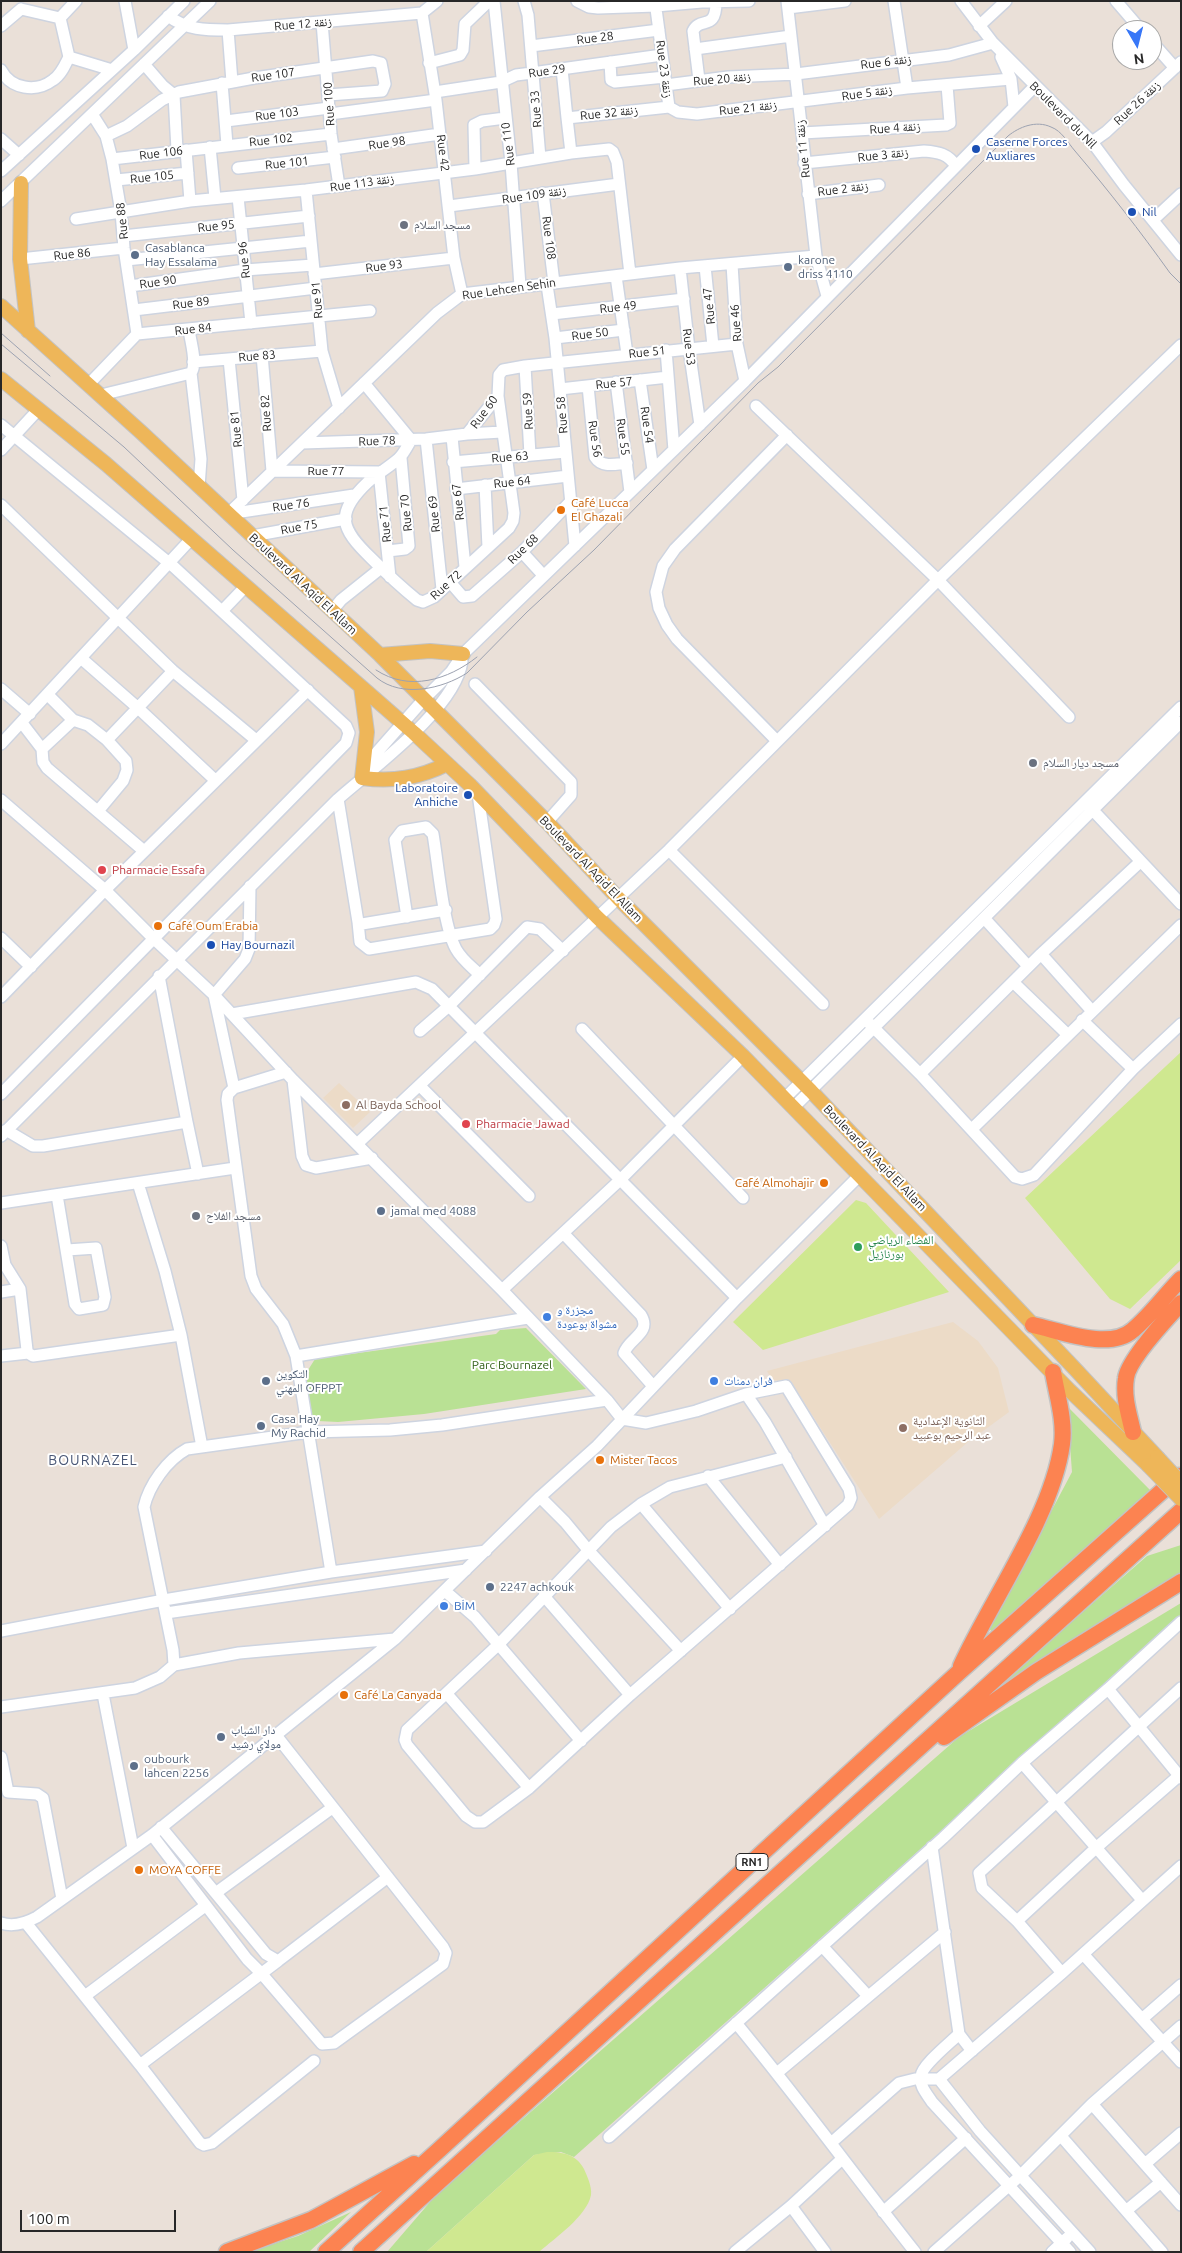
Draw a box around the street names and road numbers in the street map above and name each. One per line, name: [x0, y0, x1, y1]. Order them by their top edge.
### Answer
street label: Rue 12 زنقة: [273, 14, 333, 34]
street label: Rue 28: [576, 29, 614, 47]
street label: Rue 23 زنقة: [653, 39, 675, 99]
street label: Rue 6 زنقة: [860, 52, 912, 72]
street label: Rue 29: [528, 61, 566, 81]
street label: Rue 107: [250, 65, 296, 85]
street label: Rue 20 زنقة: [692, 69, 752, 89]
street label: Rue 26 زنقة: [1111, 78, 1163, 128]
street label: Boulevard du Nil: [1027, 79, 1099, 151]
street label: Rue 100: [320, 82, 338, 126]
street label: Rue 5 زنقة: [841, 82, 893, 104]
street label: Rue 33: [527, 90, 545, 128]
street label: Rue 21 زنقة: [718, 98, 778, 118]
street label: Rue 32 زنقة: [579, 103, 639, 123]
street label: Rue 103: [254, 104, 300, 124]
street label: Rue 11 زنقة: [793, 119, 813, 179]
street label: Rue 4 زنقة: [869, 119, 921, 137]
street label: Rue 110: [498, 121, 518, 167]
street label: Rue 102: [248, 131, 294, 149]
street label: Rue 98: [368, 133, 406, 153]
street label: Rue 42: [434, 134, 452, 172]
street label: Rue 106: [138, 143, 184, 163]
street label: Rue 3 زنقة: [857, 145, 909, 165]
street label: Rue 101: [264, 154, 310, 172]
street label: Rue 105: [129, 168, 175, 186]
street label: Rue 113 زنقة: [329, 171, 395, 195]
street label: Rue 2 زنقة: [817, 179, 869, 199]
street label: Rue 109 زنقة: [501, 183, 567, 207]
street label: Rue 88: [113, 202, 131, 240]
street label: Rue 108: [539, 215, 559, 261]
street label: Rue 95: [197, 217, 235, 235]
street label: Rue 96: [235, 241, 253, 279]
street label: Rue 86: [53, 245, 91, 263]
street label: Rue 93: [365, 257, 403, 275]
street label: Rue 90: [139, 272, 177, 292]
street label: Rue Lehcen Sehin: [461, 275, 557, 303]
street label: Rue 91: [308, 281, 326, 319]
street label: Rue 47: [700, 287, 718, 325]
street label: Rue 89: [172, 294, 210, 312]
street label: Rue 49: [599, 298, 637, 316]
street label: Rue 46: [727, 304, 745, 342]
street label: Rue 84: [174, 320, 212, 338]
street label: Rue 50: [571, 325, 609, 343]
street label: Rue 53: [680, 328, 698, 366]
street label: Rue 51: [628, 343, 666, 361]
street label: Rue 83: [238, 347, 276, 365]
street label: Rue 57: [595, 374, 633, 392]
street label: Rue 59: [520, 392, 536, 430]
street label: Rue 60: [467, 393, 501, 431]
street label: Rue 82: [258, 394, 274, 432]
street label: Rue 58: [553, 396, 571, 434]
street label: Rue 54: [637, 406, 657, 444]
street label: Rue 81: [227, 410, 245, 448]
street label: Rue 55: [613, 418, 633, 456]
street label: Rue 56: [585, 419, 605, 459]
street label: Rue 78: [358, 433, 396, 449]
street label: Rue 63: [491, 448, 529, 466]
street label: Rue 77: [307, 464, 345, 478]
street label: Rue 64: [493, 473, 531, 491]
street label: Rue 67: [449, 483, 467, 521]
street label: Rue 70: [397, 494, 415, 532]
street label: Rue 76: [272, 495, 310, 515]
street label: Rue 69: [425, 495, 443, 533]
street label: Rue 71: [376, 505, 394, 543]
street label: Rue 75: [279, 516, 319, 538]
street label: Boulevard Al Aqid El Allam: [246, 530, 360, 638]
street label: Rue 68: [505, 531, 541, 567]
street label: Rue 72: [427, 567, 465, 603]
street label: Boulevard Al Aqid El Allam: [536, 813, 646, 925]
street label: Boulevard Al Aqid El Allam: [820, 1102, 930, 1214]
road number: RN1: [736, 1854, 768, 1870]

